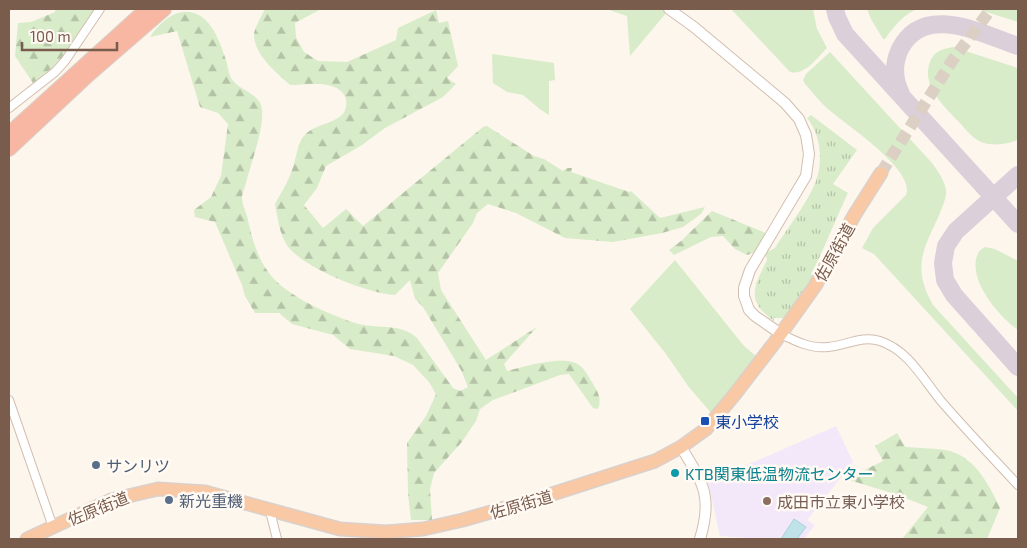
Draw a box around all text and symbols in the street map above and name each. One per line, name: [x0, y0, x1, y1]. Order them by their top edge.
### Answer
scale bar: [22, 20, 118, 52]
text: 100 m: [30, 27, 71, 45]
street label: 佐原街道: [810, 219, 858, 285]
place label: 東小学校: [715, 412, 779, 431]
marker: 東小学校: [699, 415, 711, 427]
place label: サンリツ: [106, 456, 170, 475]
marker: サンリツ: [90, 459, 102, 471]
place label: KTB関東低温物流センター: [685, 464, 874, 483]
marker: KTB関東低温物流センター: [669, 467, 681, 479]
street label: 佐原街道: [488, 486, 554, 522]
street label: 佐原街道: [65, 487, 131, 529]
place label: 新光重機: [179, 491, 243, 510]
place label: 成田市立東小学校: [777, 492, 905, 511]
marker: 新光重機: [163, 494, 175, 506]
marker: 成田市立東小学校: [761, 495, 773, 507]

